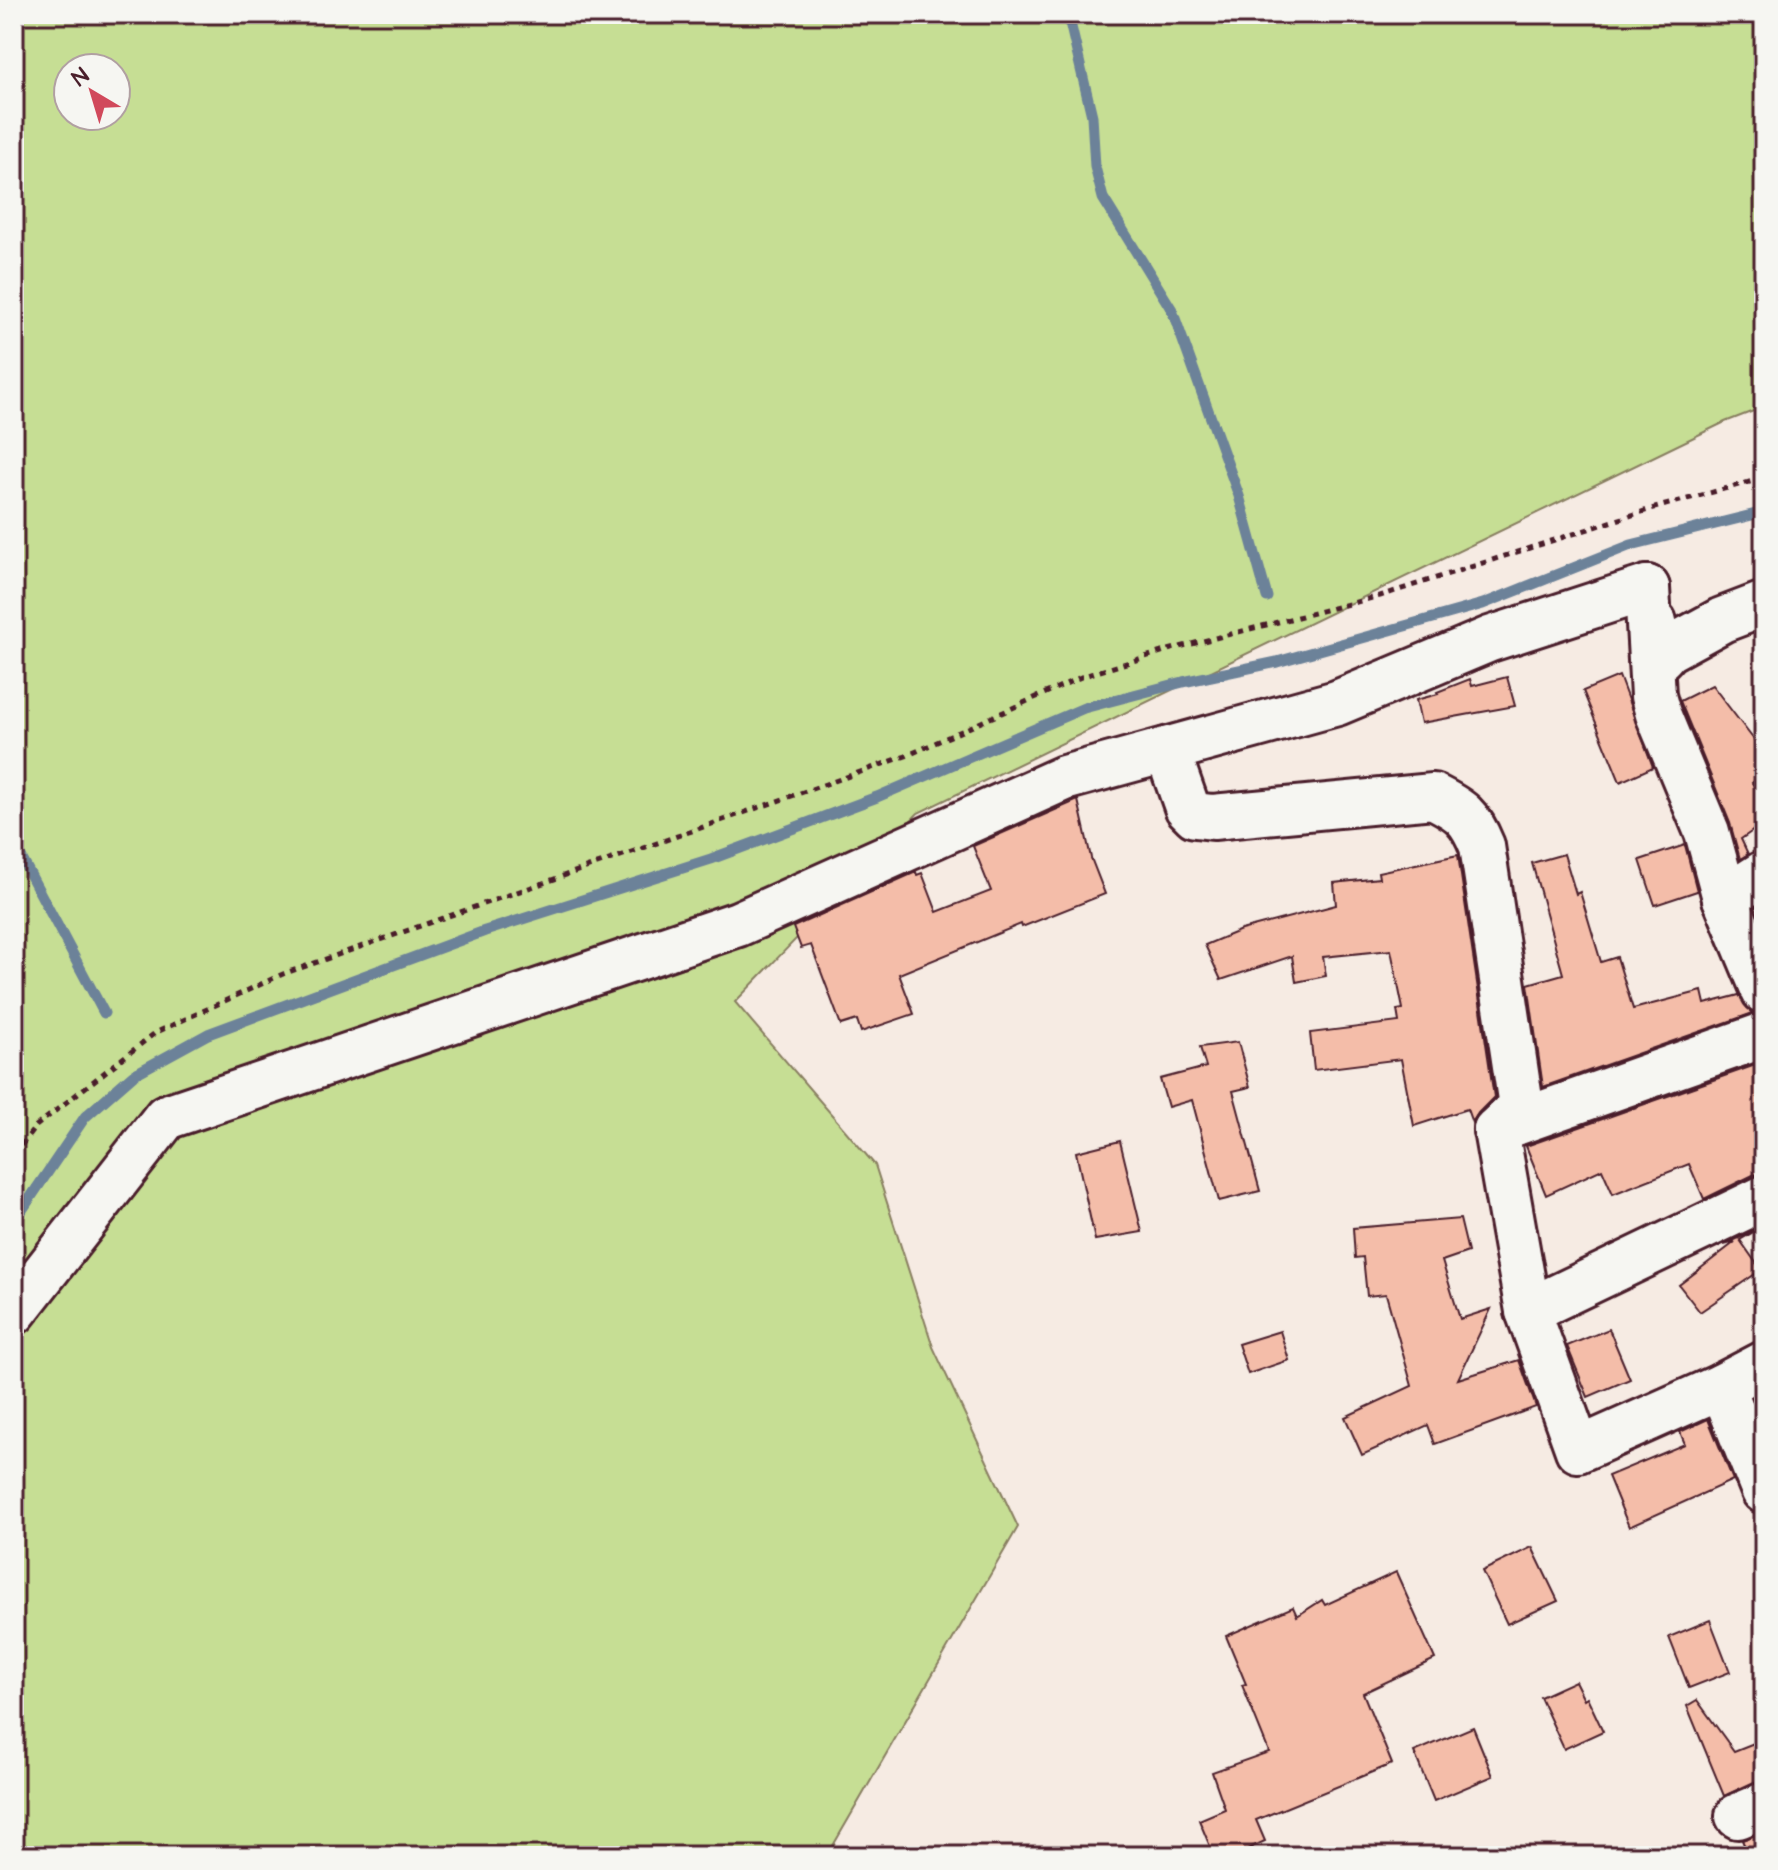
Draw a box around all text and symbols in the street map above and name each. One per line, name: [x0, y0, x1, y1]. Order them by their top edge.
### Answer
north arrow: [52, 52, 132, 132]
text: N: [66, 61, 96, 94]

